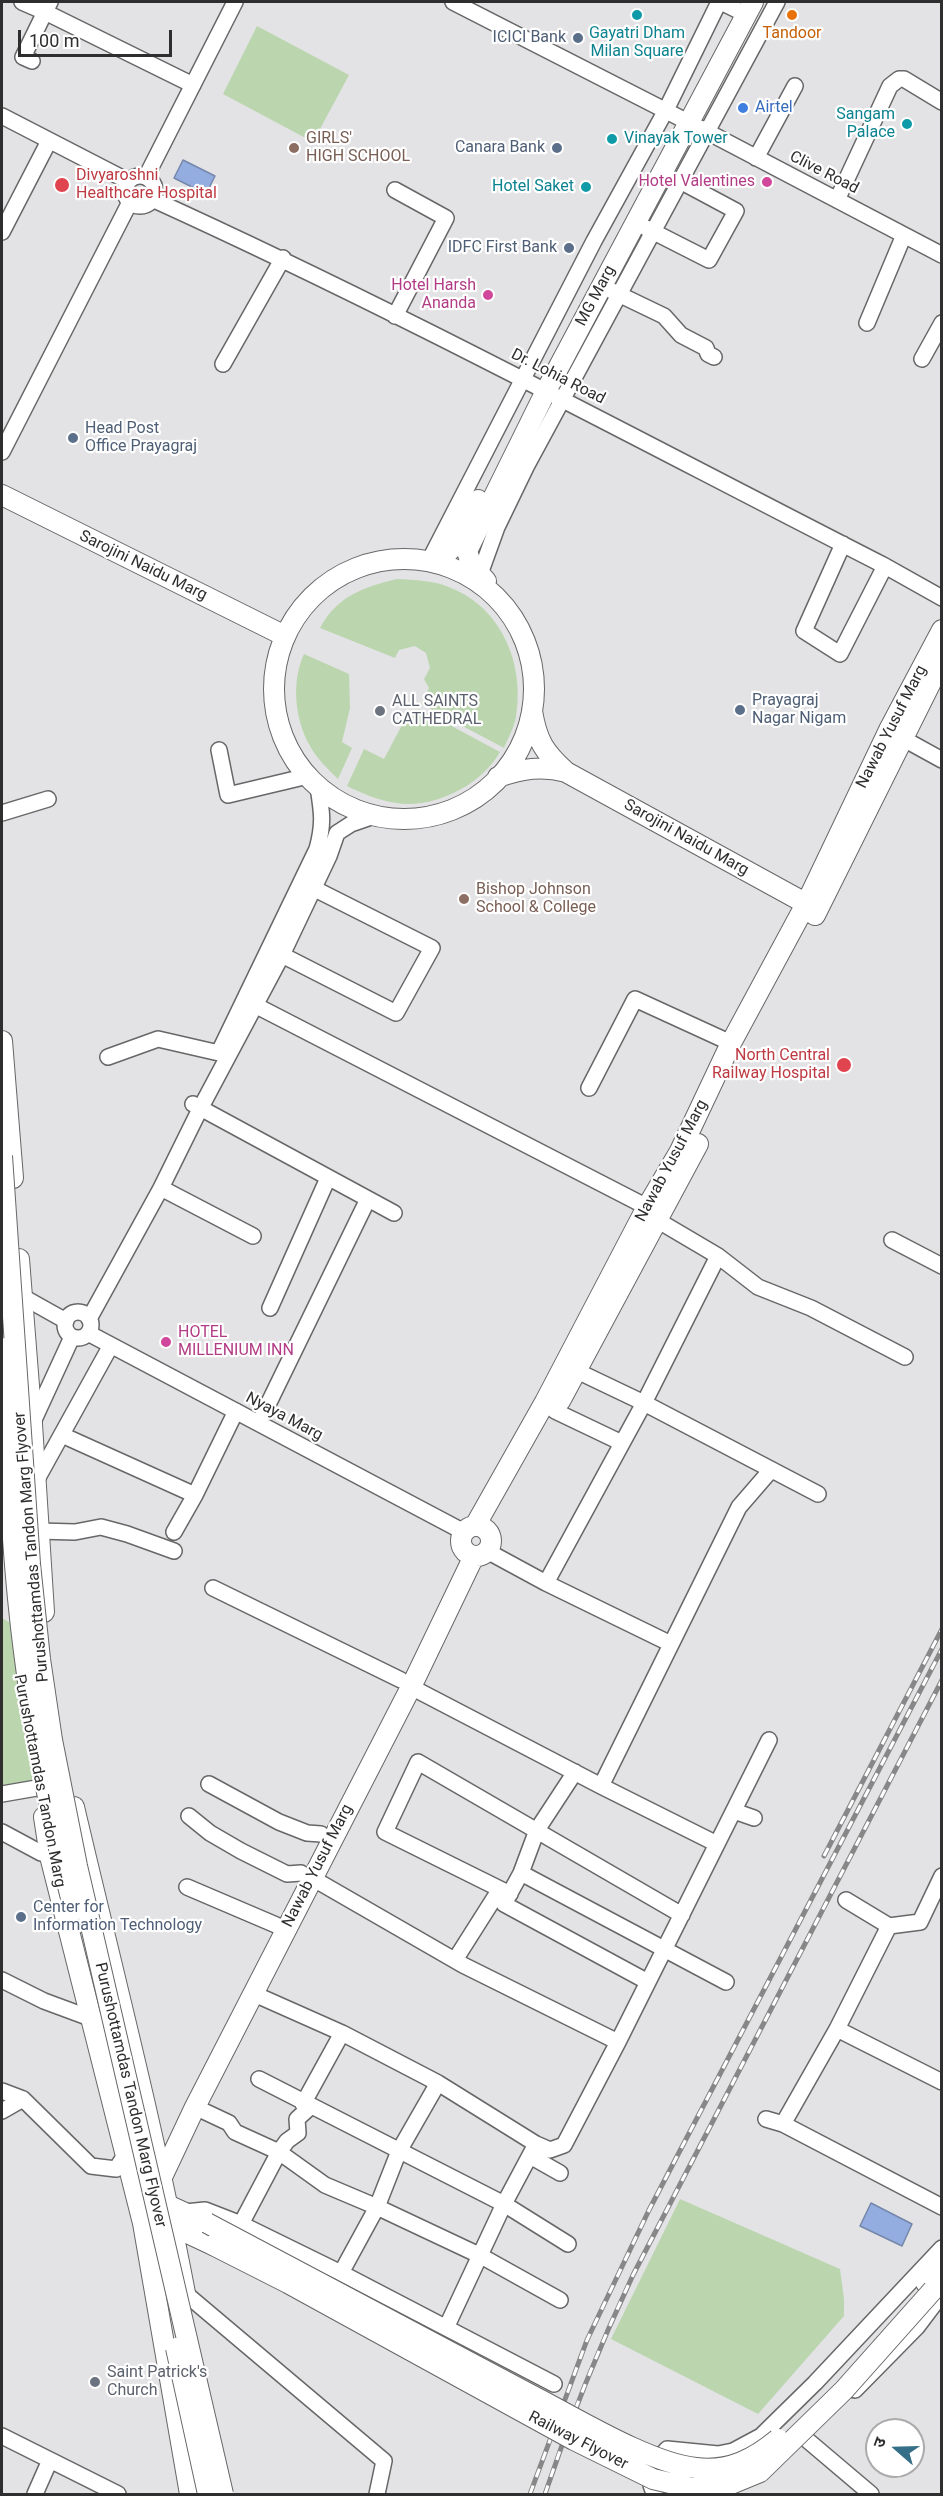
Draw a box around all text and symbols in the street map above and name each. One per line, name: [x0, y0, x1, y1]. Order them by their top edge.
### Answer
marker: Gayatri Dham Milan Square: [630, 8, 644, 22]
marker: Tandoor: [785, 8, 799, 22]
scale bar: [21, 18, 176, 56]
place label: Gayatri Dham Milan Square: [589, 24, 685, 62]
place label: Tandoor: [763, 24, 821, 44]
place label: ICICI Bank: [493, 28, 566, 48]
text: 100 m: [29, 30, 80, 51]
marker: ICICI Bank: [571, 31, 585, 45]
place label: Airtel: [755, 98, 793, 118]
marker: Airtel: [736, 101, 750, 115]
place label: Sangam Palace: [836, 105, 895, 143]
marker: Sangam Palace: [900, 117, 914, 131]
place label: GIRLS' HIGH SCHOOL: [306, 129, 410, 167]
place label: Vinayak Tower: [624, 129, 728, 149]
marker: Vinayak Tower: [605, 132, 619, 146]
place label: Canara Bank: [455, 138, 545, 158]
marker: GIRLS' HIGH SCHOOL: [287, 141, 301, 155]
marker: Canara Bank: [550, 141, 564, 155]
street label: Clive Road: [786, 147, 862, 199]
place label: Divyaroshni Healthcare Hospital: [76, 166, 217, 204]
place label: Hotel Valentines: [638, 172, 755, 192]
marker: Hotel Valentines: [760, 175, 774, 189]
marker: Divyaroshni Healthcare Hospital: [53, 176, 71, 194]
place label: Hotel Saket: [492, 177, 574, 197]
marker: Hotel Saket: [579, 180, 593, 194]
place label: IDFC First Bank: [448, 238, 557, 258]
marker: IDFC First Bank: [562, 241, 576, 255]
street label: MG Marg: [572, 262, 620, 330]
place label: Hotel Harsh Ananda: [391, 276, 476, 314]
marker: Hotel Harsh Ananda: [481, 288, 495, 302]
street label: Dr. Lohia Road: [508, 345, 608, 409]
place label: Head Post Office Prayagraj: [85, 419, 197, 457]
marker: Head Post Office Prayagraj: [66, 431, 80, 445]
street label: Sarojini Naidu Marg: [76, 527, 210, 605]
street label: Nawab Yusuf Marg: [853, 662, 931, 792]
place label: Prayagraj Nagar Nigam: [752, 691, 846, 729]
place label: ALL SAINTS CATHEDRAL: [392, 692, 481, 730]
marker: Prayagraj Nagar Nigam: [733, 703, 747, 717]
marker: ALL SAINTS CATHEDRAL: [373, 704, 387, 718]
street label: Sarojini Naidu Marg: [620, 796, 752, 880]
place label: Bishop Johnson School & College: [476, 880, 596, 918]
marker: Bishop Johnson School & College: [457, 892, 471, 906]
place label: North Central Railway Hospital: [712, 1046, 830, 1084]
marker: North Central Railway Hospital: [835, 1056, 853, 1074]
street label: Nawab Yusuf Marg: [632, 1097, 712, 1225]
place label: HOTEL MILLENIUM INN: [178, 1323, 294, 1361]
marker: HOTEL MILLENIUM INN: [159, 1335, 173, 1349]
street label: Nyaya Marg: [242, 1389, 326, 1445]
street label: Purushottamdas Tandon Marg Flyover: [11, 1411, 53, 1683]
street label: Purushottamdas Tandon Marg: [9, 1673, 69, 1889]
street label: Nawab Yusuf Marg: [279, 1801, 357, 1931]
place label: Center for Information Technology: [33, 1898, 202, 1936]
marker: Center for Information Technology: [14, 1910, 28, 1924]
street label: Purushottamdas Tandon Marg Flyover: [90, 1961, 170, 2229]
place label: Saint Patrick's Church: [107, 2363, 207, 2401]
marker: Saint Patrick's Church: [88, 2375, 102, 2389]
street label: Railway Flyover: [525, 2408, 631, 2474]
north arrow: [865, 2418, 925, 2478]
text: उ: [869, 2435, 890, 2450]

